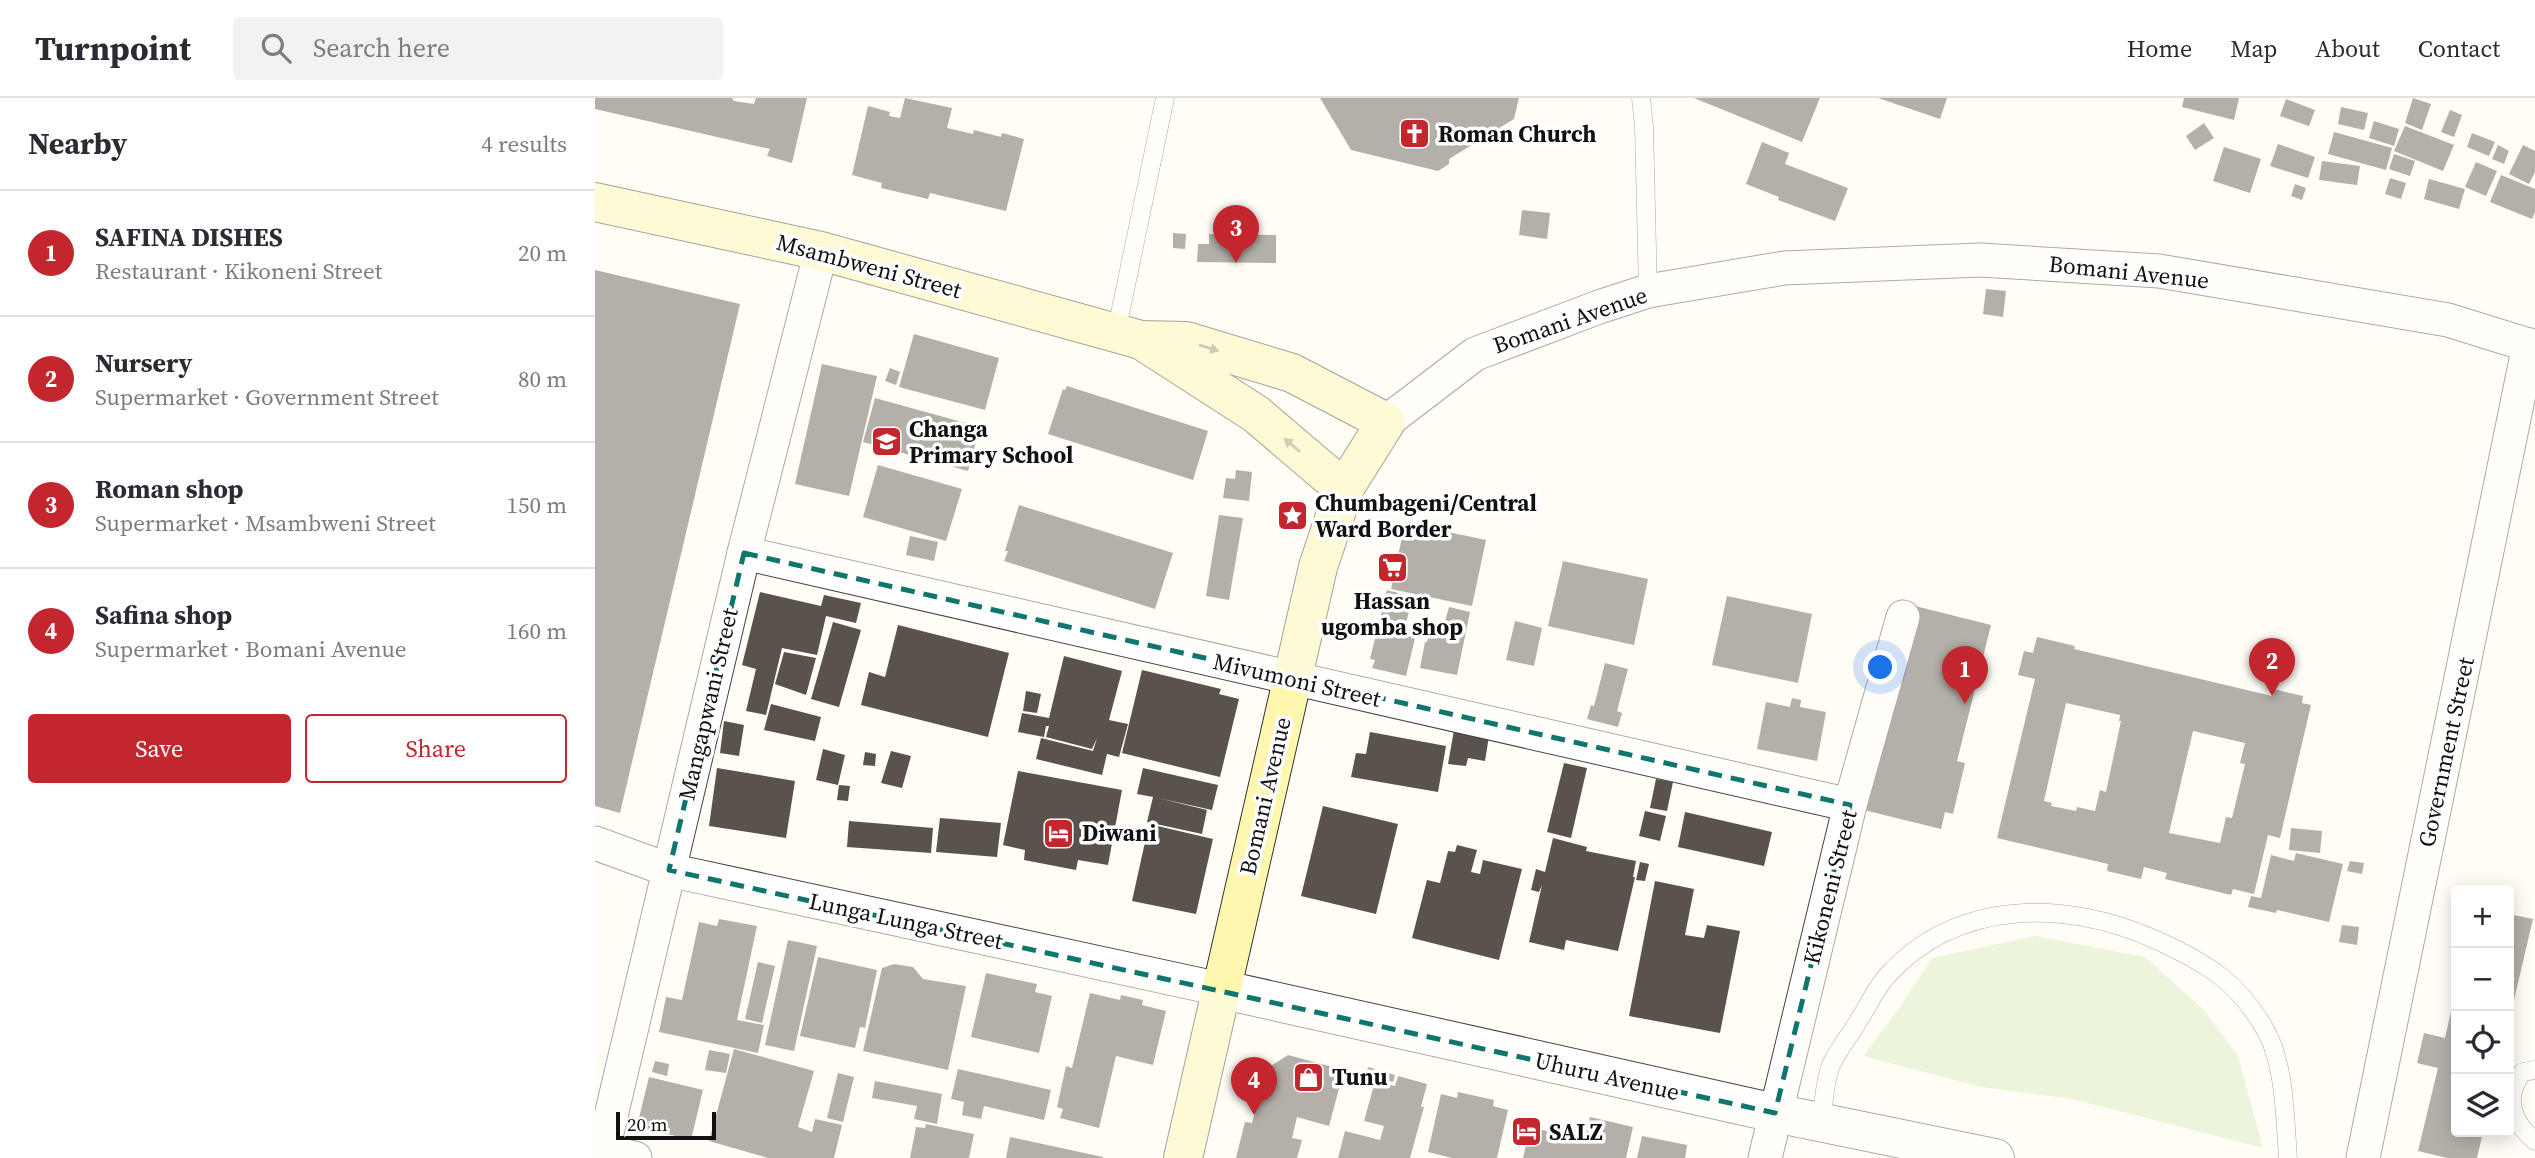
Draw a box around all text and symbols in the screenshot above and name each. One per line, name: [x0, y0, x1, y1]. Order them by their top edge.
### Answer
search box: [233, 17, 723, 80]
text: Turnpoint: [35, 26, 191, 71]
icon: search: [257, 29, 295, 67]
text: Search here: [313, 30, 450, 66]
text: Home: [2127, 32, 2192, 65]
text: Map: [2230, 32, 2277, 65]
text: About: [2315, 32, 2380, 65]
text: Contact: [2418, 32, 2500, 65]
church icon: Roman Church: [1398, 117, 1432, 151]
place label: Roman Church: [1438, 118, 1596, 150]
text: Nearby: [28, 123, 127, 164]
text: 4 results: [481, 128, 567, 160]
pin: 3: [1213, 205, 1259, 263]
text: SAFINA DISHES: [95, 219, 283, 255]
street label: Msambweni Street: [773, 226, 966, 306]
text: 1: [45, 237, 57, 269]
text: 20 m: [518, 237, 567, 269]
street label: Bomani Avenue: [2047, 248, 2211, 296]
text: Restaurant · Kikoneni Street: [95, 255, 382, 287]
street label: Bomani Avenue: [1489, 279, 1651, 361]
one-way arrow: [1198, 344, 1219, 354]
text: Nursery: [95, 345, 192, 381]
text: 2: [45, 363, 57, 395]
text: 80 m: [518, 363, 567, 395]
text: Supermarket · Government Street: [95, 381, 439, 413]
place label: Changa Primary School: [909, 413, 1074, 471]
school or university icon: Changa Primary School: [869, 425, 903, 459]
one-way arrow: [1284, 438, 1301, 453]
text: Roman shop: [95, 471, 244, 507]
place label: Chumbageni/Central Ward Border: [1315, 487, 1537, 545]
text: 3: [45, 489, 57, 521]
text: 150 m: [506, 489, 567, 521]
place icon: Chumbageni/Central Ward Border: [1275, 499, 1309, 533]
text: Supermarket · Msambweni Street: [95, 507, 436, 539]
supermarket icon: Hassan ugomba shop: [1375, 550, 1409, 584]
place label: Hassan ugomba shop: [1321, 585, 1463, 643]
text: Safina shop: [95, 597, 232, 633]
street label: Mangapwani Street: [670, 604, 746, 803]
text: 4: [45, 615, 57, 647]
text: 160 m: [506, 615, 567, 647]
text: Supermarket · Bomani Avenue: [95, 633, 406, 665]
pin: 2: [2249, 638, 2295, 696]
street label: Mivumoni Street: [1210, 645, 1385, 715]
pin: 1: [1942, 646, 1988, 704]
your location: [1863, 650, 1897, 684]
street label: Government Street: [2410, 654, 2482, 850]
button: Save: [28, 714, 291, 783]
button: Share: [305, 714, 567, 783]
street label: Bomani Avenue: [1231, 714, 1299, 878]
street label: Kikoneni Street: [1795, 806, 1865, 968]
hotel icon: Diwani: [1042, 816, 1076, 850]
place label: Diwani: [1082, 817, 1156, 849]
street label: Lunga Lunga Street: [806, 885, 1006, 957]
map controls: [2451, 885, 2514, 1137]
button: +: [2451, 885, 2514, 948]
button: −: [2451, 948, 2514, 1011]
button: locate: [2451, 1011, 2514, 1074]
street label: Uhuru Avenue: [1531, 1044, 1683, 1108]
pin: 4: [1231, 1057, 1277, 1115]
shop icon: Tunu: [1292, 1060, 1326, 1094]
place label: Tunu: [1332, 1061, 1387, 1093]
button: layers: [2451, 1074, 2514, 1137]
scale bar: [616, 1109, 716, 1141]
text: 20 m: [627, 1111, 668, 1137]
hotel icon: SALZ: [1509, 1115, 1543, 1149]
place label: SALZ: [1549, 1116, 1603, 1148]

